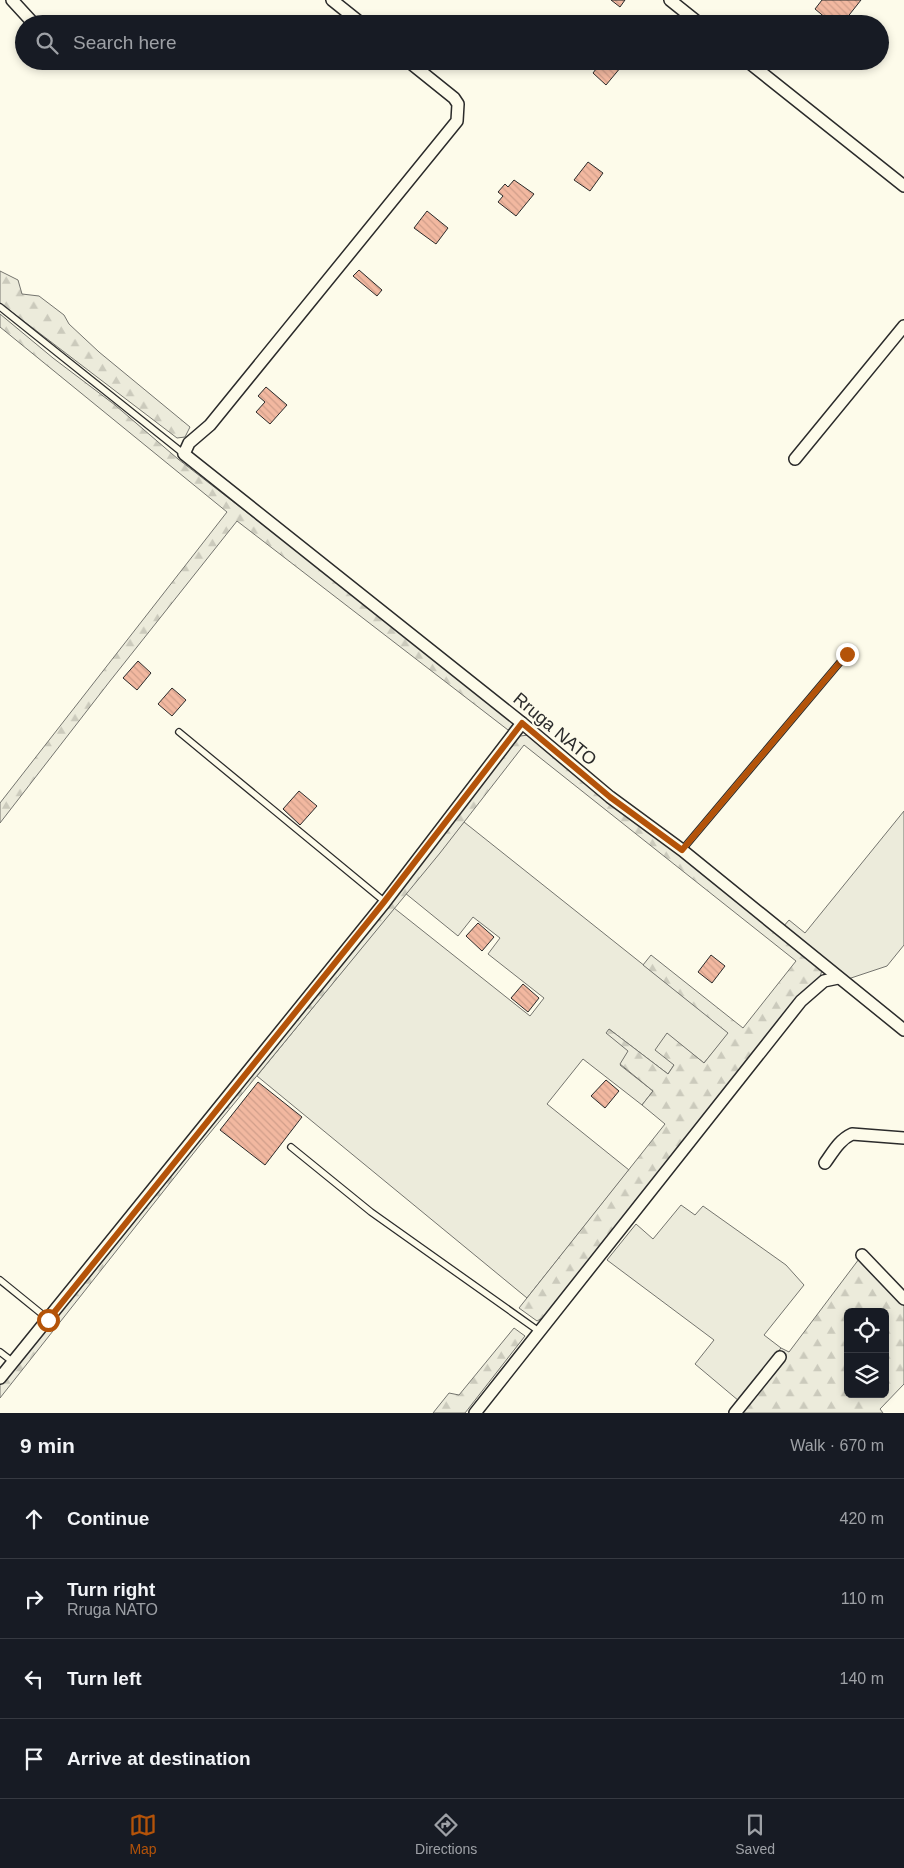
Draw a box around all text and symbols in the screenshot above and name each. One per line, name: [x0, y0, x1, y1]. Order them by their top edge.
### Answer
search box: [15, 15, 889, 70]
icon: search: [33, 29, 61, 57]
text: Search here: [73, 32, 177, 53]
route end: [836, 643, 859, 666]
street label: Rruga NATO: [509, 688, 601, 770]
map controls: [844, 1308, 889, 1398]
button: locate: [844, 1308, 889, 1353]
route start: [37, 1309, 60, 1332]
button: layers: [844, 1353, 889, 1398]
text: 9 min: [20, 1434, 75, 1457]
text: Walk · 670 m: [790, 1437, 884, 1454]
icon: ahead: [20, 1505, 48, 1533]
text: Continue: [67, 1508, 149, 1529]
text: 420 m: [840, 1510, 884, 1527]
text: Turn right: [67, 1579, 155, 1600]
icon: right: [20, 1585, 48, 1613]
text: 110 m: [841, 1590, 884, 1607]
text: Rruga NATO: [67, 1601, 158, 1618]
icon: left: [20, 1665, 48, 1693]
text: Turn left: [67, 1668, 142, 1689]
text: 140 m: [840, 1670, 884, 1687]
icon: arrive: [20, 1745, 48, 1773]
text: Arrive at destination: [67, 1748, 251, 1769]
tab: Map: [129, 1811, 157, 1857]
tab: Directions: [415, 1811, 477, 1857]
tab: Saved: [735, 1811, 775, 1857]

